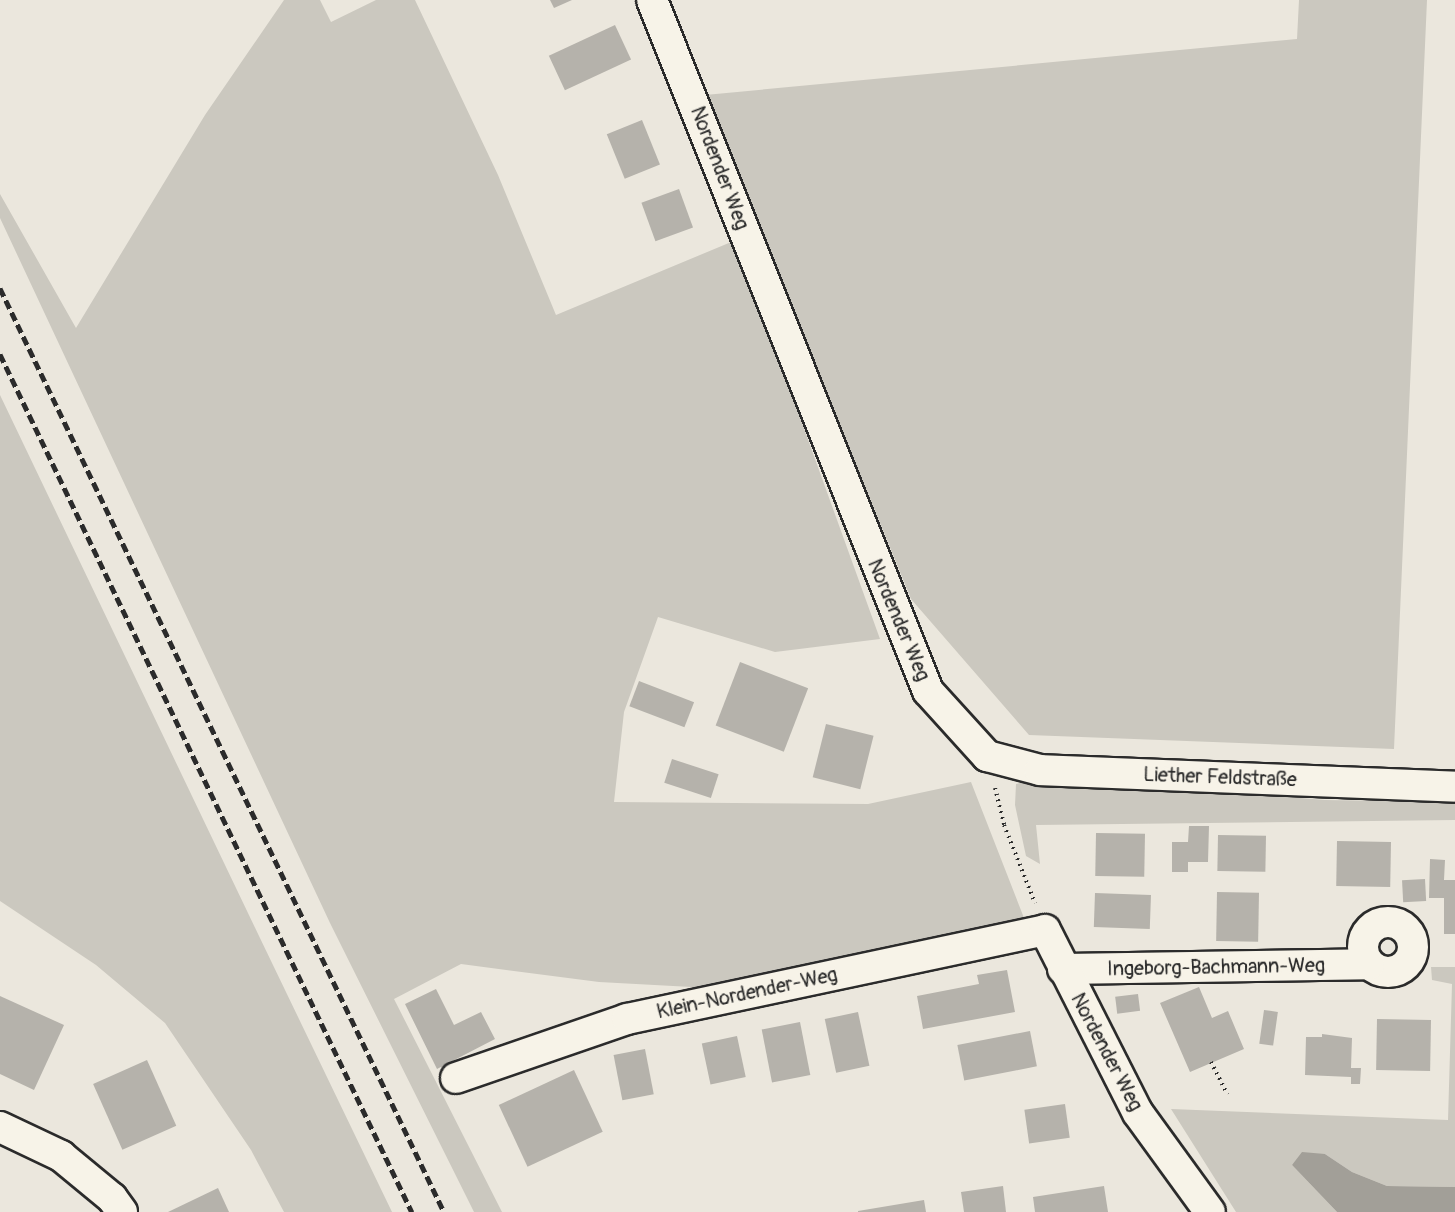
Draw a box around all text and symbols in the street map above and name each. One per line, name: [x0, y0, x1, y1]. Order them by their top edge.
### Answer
street label: Nordender Weg: [685, 103, 755, 233]
street label: Nordender Weg: [863, 555, 935, 685]
street label: Liether Feldstraße: [1143, 762, 1297, 792]
street label: Ingeborg-Bachmann-Weg: [1107, 953, 1325, 981]
street label: Klein-Nordender-Weg: [654, 962, 840, 1024]
street label: Nordender Weg: [1066, 989, 1148, 1115]

